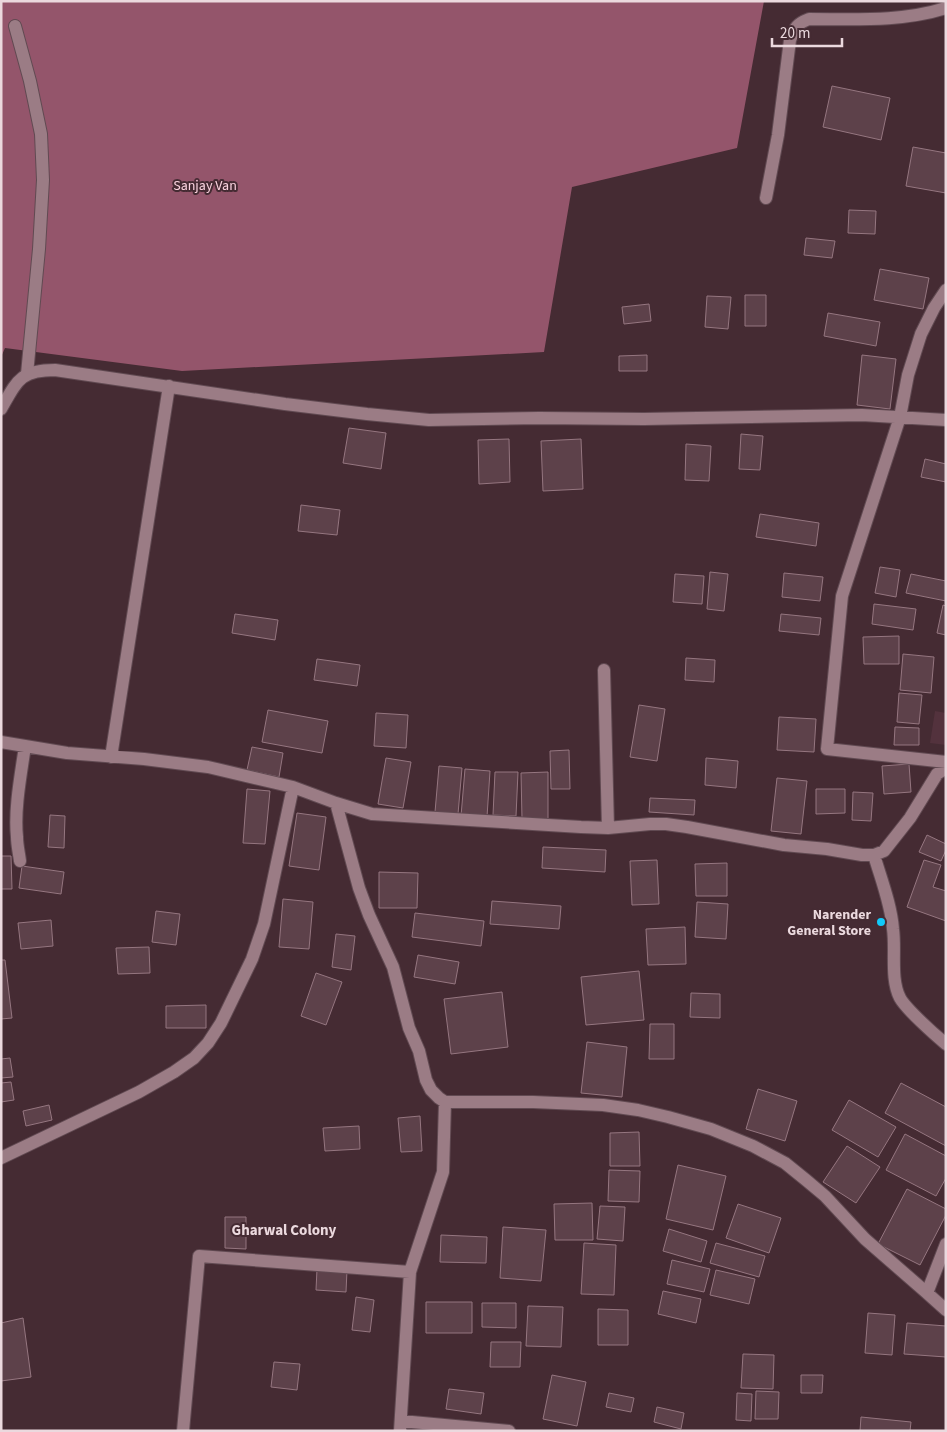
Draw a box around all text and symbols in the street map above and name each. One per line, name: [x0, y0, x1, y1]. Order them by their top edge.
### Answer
scale bar: [772, 15, 842, 47]
text: 20 m: [780, 23, 810, 44]
park label: Sanjay Van: [173, 176, 237, 196]
place label: Narender General Store: [787, 905, 871, 941]
marker: Narender General Store: [875, 916, 887, 928]
district label: Gharwal Colony: [232, 1220, 337, 1241]

